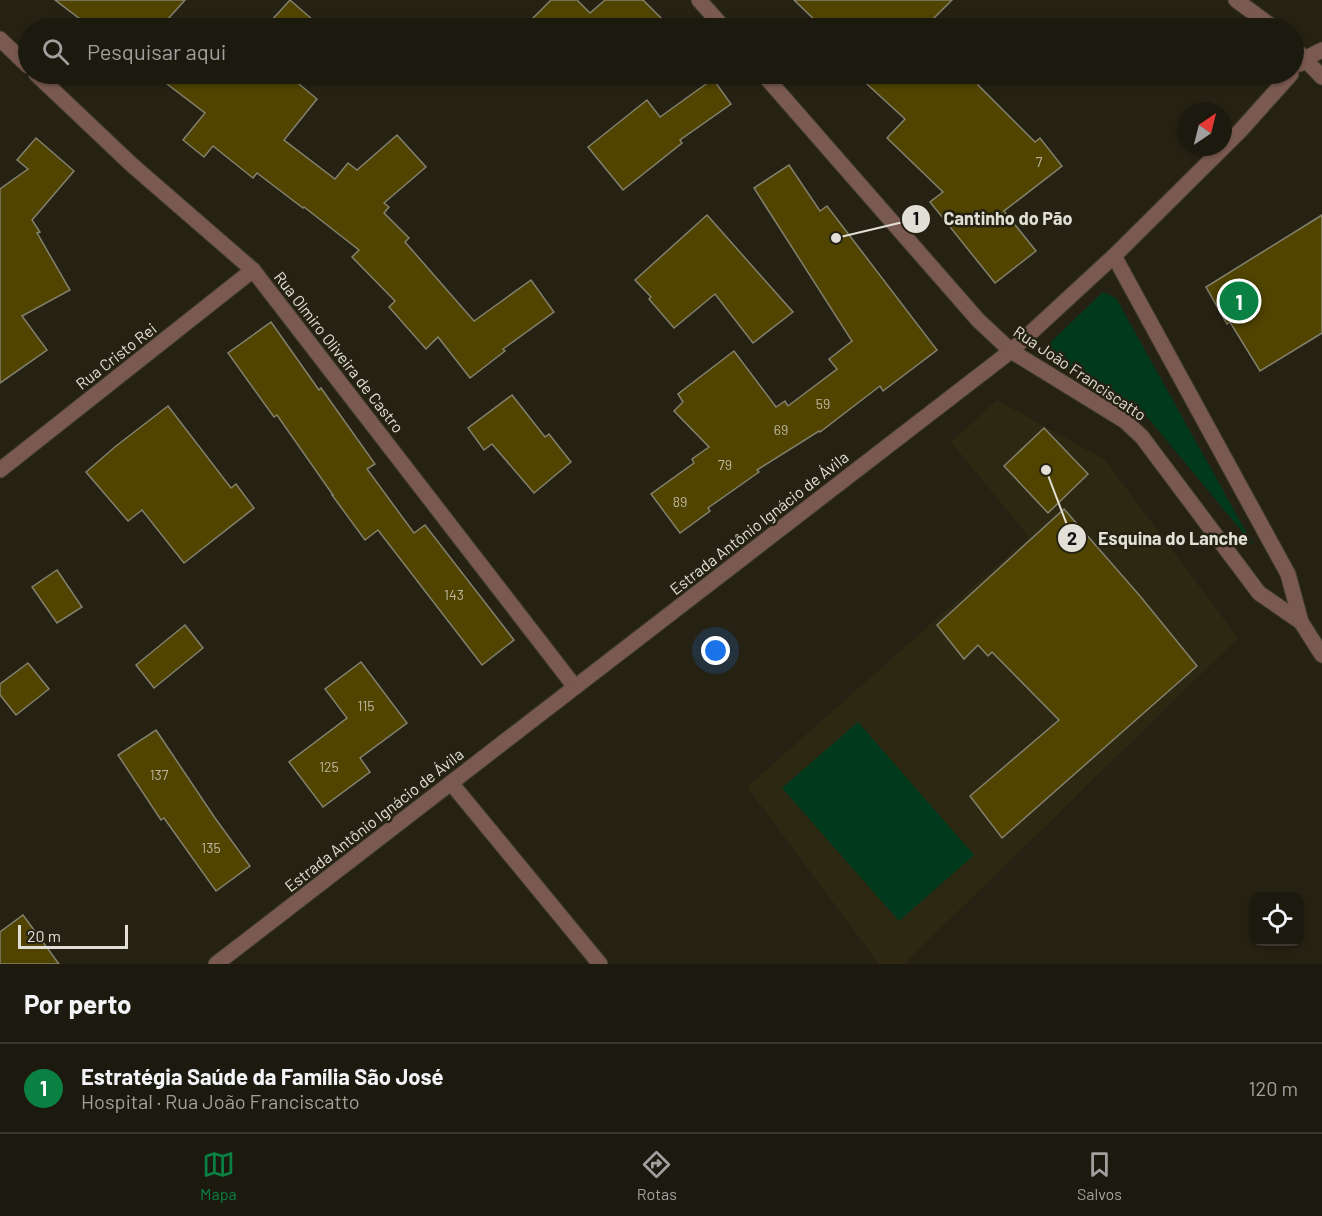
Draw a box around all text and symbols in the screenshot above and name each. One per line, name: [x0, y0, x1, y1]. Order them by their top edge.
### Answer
search box: [18, 18, 1304, 84]
icon: search: [39, 35, 72, 68]
text: Pesquisar aqui: [87, 38, 226, 64]
north arrow: [1178, 102, 1232, 156]
house number: 7: [1036, 153, 1043, 170]
callout: Cantinho do Pão: [901, 201, 1084, 237]
text: 1: [913, 207, 919, 229]
text: Cantinho do Pão: [944, 207, 1072, 229]
street label: Rua Olmiro Oliveira de Castro: [271, 267, 408, 436]
pin: 1: [1220, 278, 1258, 324]
street label: Rua Cristo Rei: [72, 318, 160, 393]
street label: Rua João Franciscatto: [1010, 321, 1150, 424]
house number: 59: [816, 395, 830, 412]
house number: 69: [774, 421, 788, 438]
street label: Estrada Antônio Ignácio de Ávila: [666, 447, 852, 598]
house number: 79: [718, 456, 732, 473]
house number: 89: [673, 493, 687, 510]
callout: Esquina do Lanche: [1057, 520, 1260, 556]
text: 2: [1067, 527, 1077, 549]
text: Esquina do Lanche: [1098, 527, 1248, 549]
house number: 143: [444, 586, 464, 603]
your location: [701, 636, 730, 665]
house number: 115: [357, 697, 375, 714]
street label: Estrada Antônio Ignácio de Ávila: [281, 744, 467, 895]
house number: 125: [319, 758, 339, 775]
house number: 137: [150, 766, 169, 783]
house number: 135: [201, 839, 221, 856]
map controls: [1250, 892, 1304, 946]
button: locate: [1250, 892, 1304, 946]
scale bar: [18, 922, 128, 950]
text: 20 m: [27, 926, 61, 945]
text: Por perto: [24, 988, 132, 1019]
text: Estratégia Saúde da Família São José: [81, 1063, 444, 1089]
text: 1: [40, 1076, 47, 1100]
text: 120 m: [1248, 1076, 1298, 1100]
text: Hospital · Rua João Franciscatto: [81, 1089, 360, 1113]
tab: Mapa: [200, 1148, 237, 1203]
tab: Rotas: [637, 1148, 677, 1203]
tab: Salvos: [1077, 1148, 1122, 1203]

